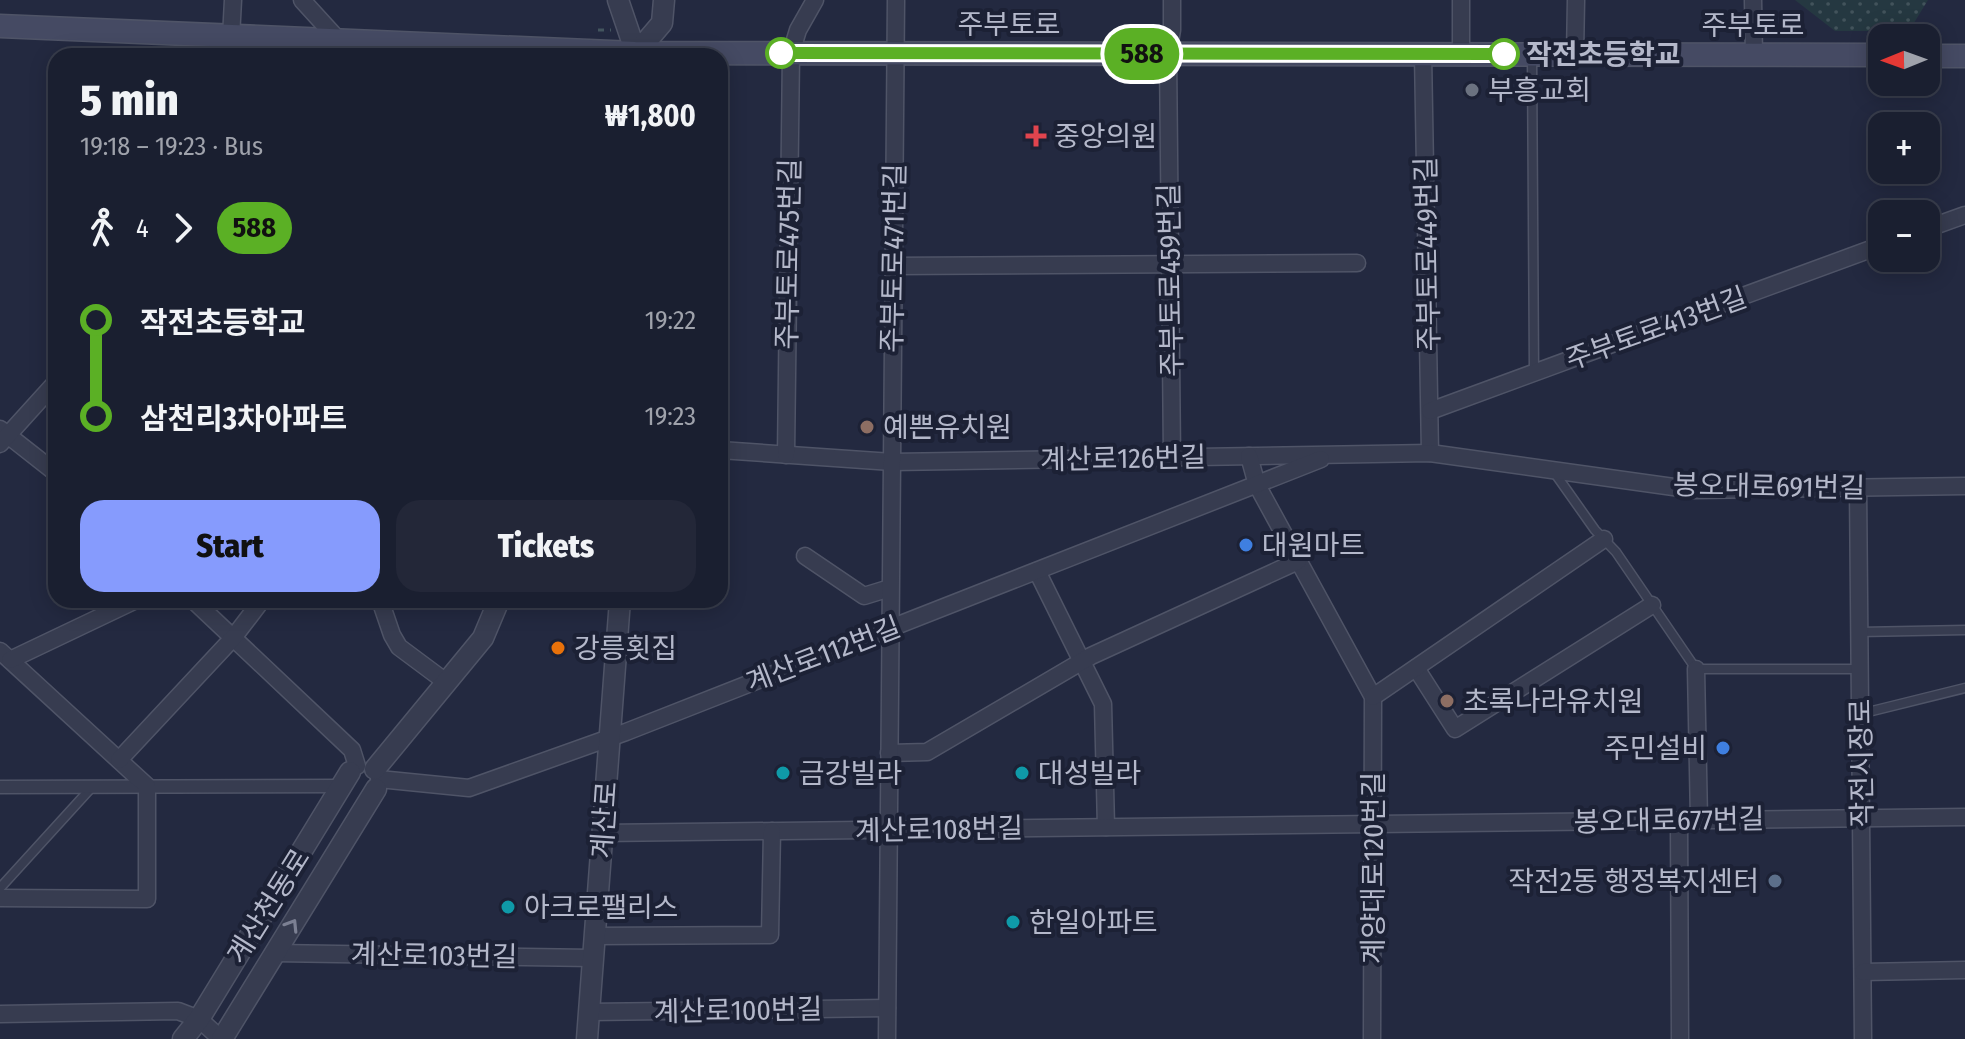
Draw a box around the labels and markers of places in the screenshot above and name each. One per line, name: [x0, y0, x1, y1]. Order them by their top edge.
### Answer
unlabelled marker: [766, 38, 796, 68]
place label: 작전초등학교: [1526, 38, 1681, 71]
marker: 작전초등학교: [1489, 39, 1519, 69]
place label: 부흥교회: [1488, 74, 1591, 107]
marker: 부흥교회: [1463, 81, 1481, 99]
place label: 중앙의원: [1054, 120, 1157, 153]
marker: 중앙의원: [1025, 125, 1047, 147]
place label: 예쁜유치원: [883, 411, 1012, 444]
marker: 예쁜유치원: [858, 418, 876, 436]
place label: 대원마트: [1262, 529, 1365, 562]
marker: 대원마트: [1237, 536, 1255, 554]
place label: 강릉횟집: [574, 632, 677, 665]
marker: 강릉횟집: [549, 639, 567, 657]
place label: 초록나라유치원: [1463, 685, 1643, 718]
marker: 초록나라유치원: [1438, 692, 1456, 710]
place label: 주민설비: [1604, 732, 1707, 765]
marker: 주민설비: [1714, 739, 1732, 757]
place label: 금강빌라: [799, 757, 902, 790]
place label: 대성빌라: [1038, 757, 1141, 790]
marker: 금강빌라: [774, 764, 792, 782]
marker: 대성빌라: [1013, 764, 1031, 782]
place label: 작전2동 행정복지센터: [1508, 865, 1759, 898]
marker: 작전2동 행정복지센터: [1766, 872, 1784, 890]
place label: 아크로팰리스: [524, 891, 679, 924]
marker: 아크로팰리스: [499, 898, 517, 916]
place label: 한일아파트: [1029, 906, 1158, 939]
marker: 한일아파트: [1004, 913, 1022, 931]

